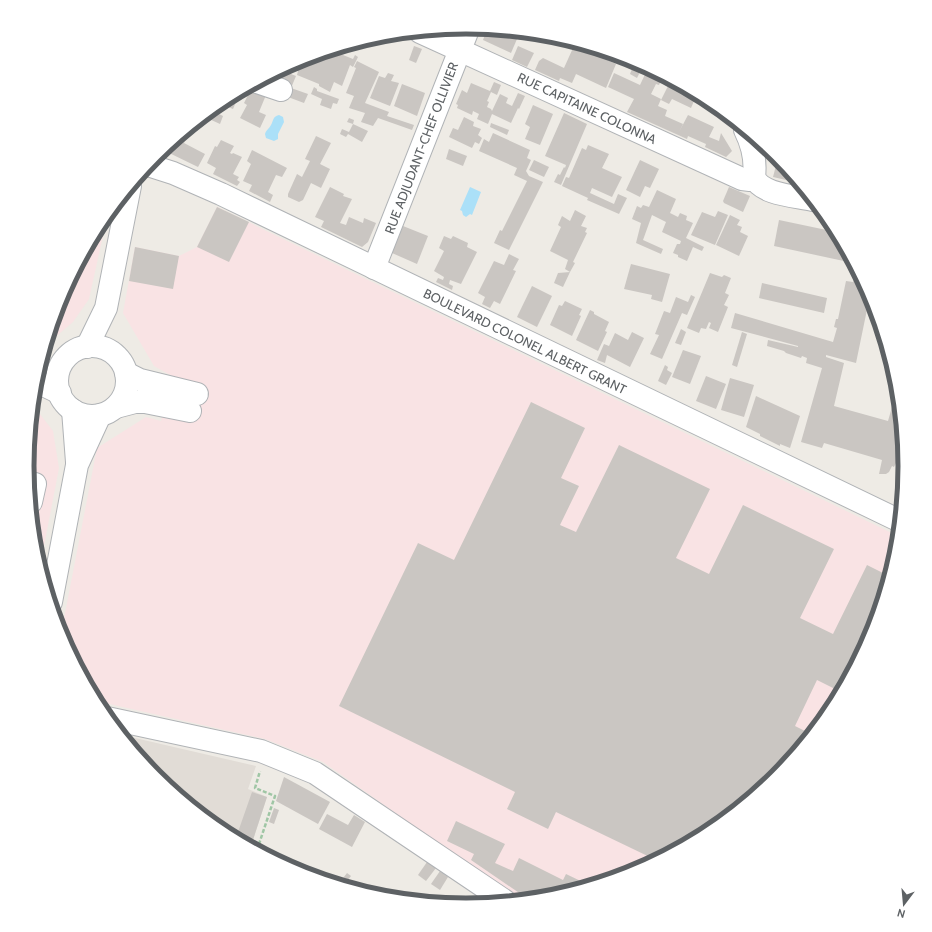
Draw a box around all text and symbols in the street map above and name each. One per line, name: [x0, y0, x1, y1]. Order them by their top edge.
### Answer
street label: RUE ADJUDANT-CHEF OLLIVIER: [381, 60, 461, 236]
street label: RUE CAPITAINE COLONNA: [515, 69, 659, 147]
street label: BOULEVARD COLONEL ALBERT GRANT: [421, 285, 629, 397]
north arrow: [884, 884, 924, 924]
text: N: [896, 906, 907, 921]

